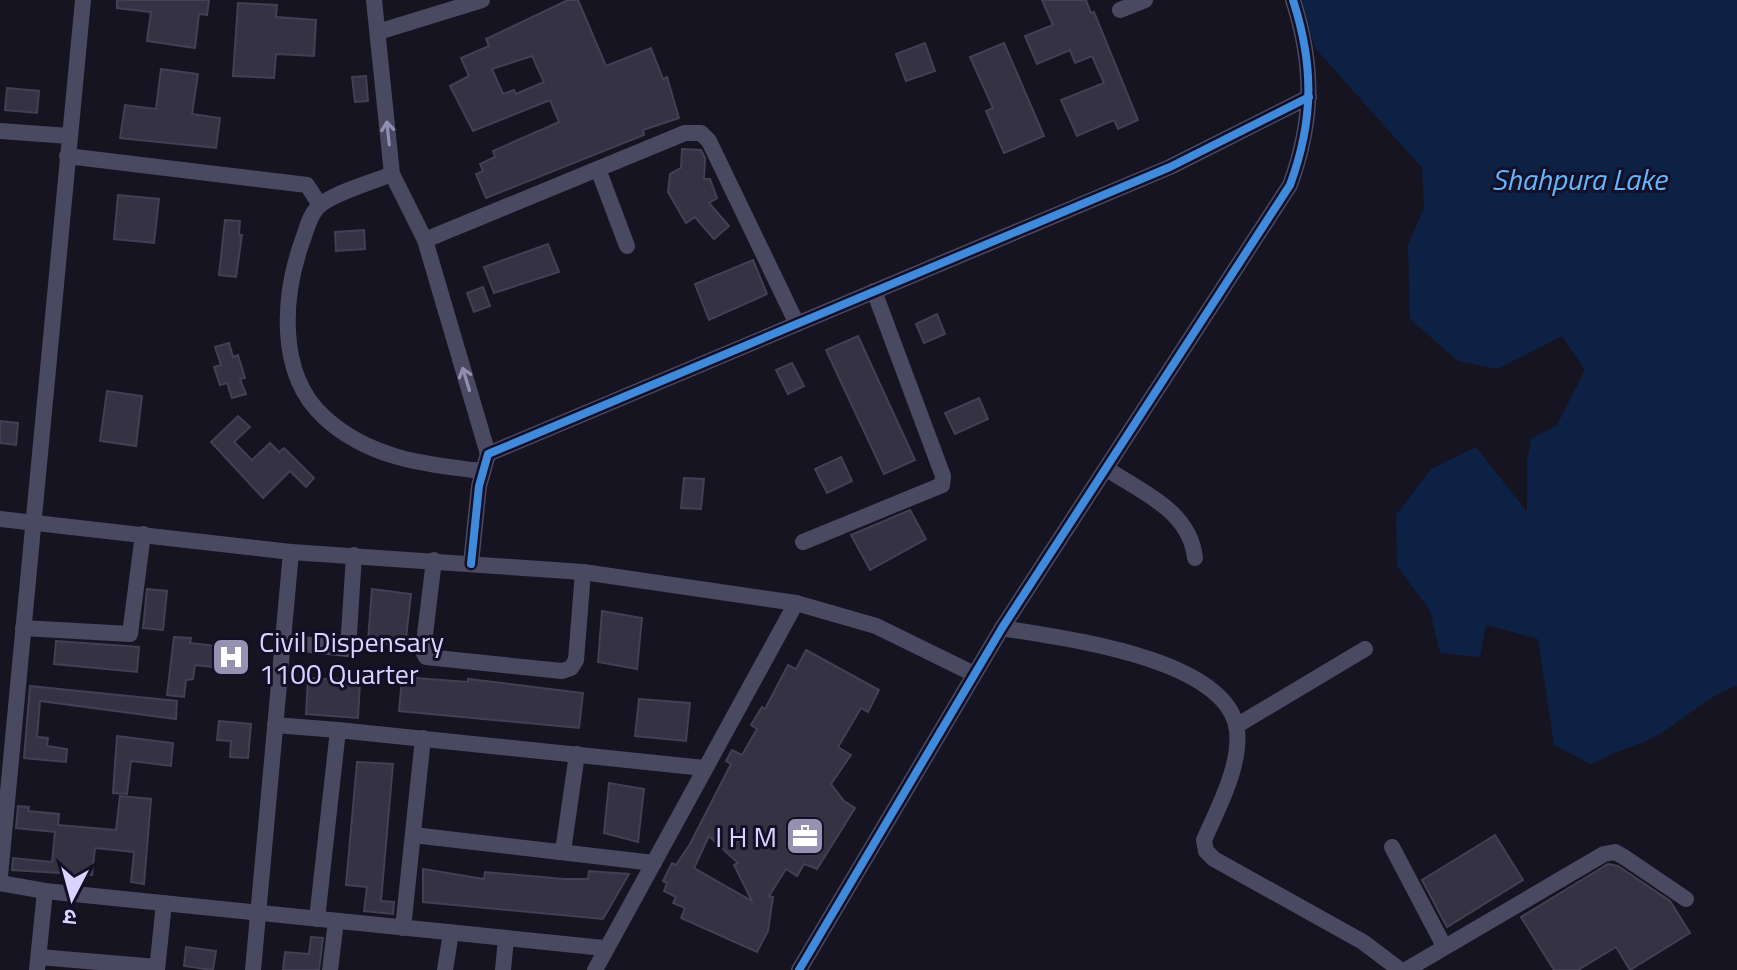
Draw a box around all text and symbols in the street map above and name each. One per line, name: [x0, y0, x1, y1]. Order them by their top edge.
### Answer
one-way arrow: [380, 120, 395, 147]
water label: Shahpura Lake: [1492, 156, 1669, 202]
one-way arrow: [458, 366, 473, 392]
place label: Civil Dispensary 1100 Quarter: [259, 620, 444, 695]
hospital icon: Civil Dispensary 1100 Quarter: [210, 636, 252, 678]
place label: I H M: [715, 815, 777, 858]
office icon: I H M: [784, 815, 826, 857]
north arrow: [32, 858, 112, 938]
text: उ: [61, 900, 78, 935]

